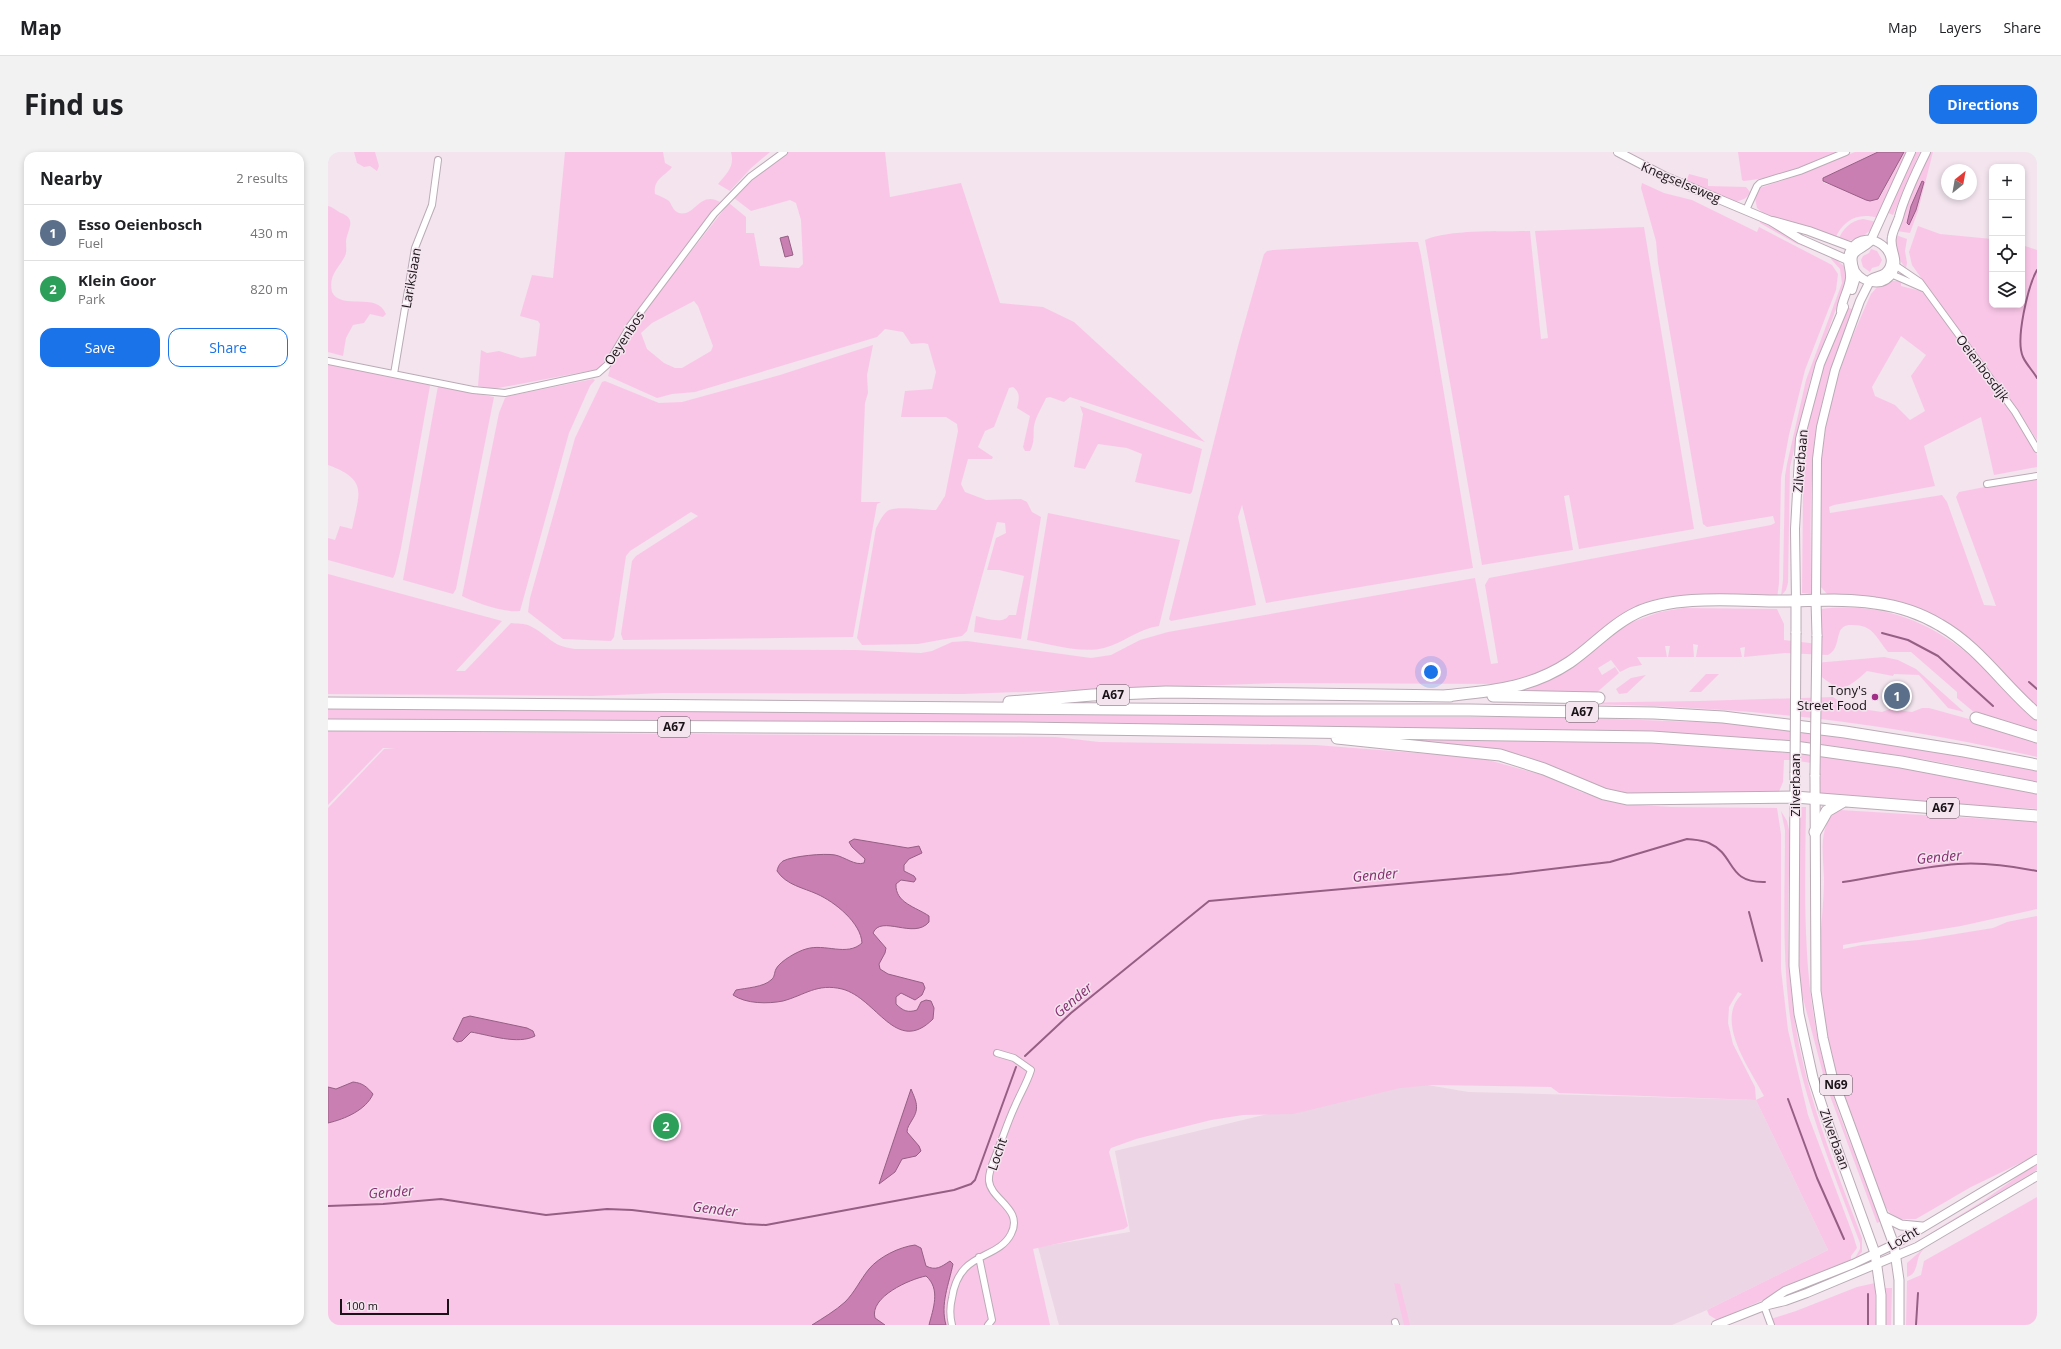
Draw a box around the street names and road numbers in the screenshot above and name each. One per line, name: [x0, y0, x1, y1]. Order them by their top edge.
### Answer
street label: Knegselseweg: [1638, 157, 1724, 207]
street label: Larikslaan: [397, 246, 425, 310]
street label: Oeyenbos: [600, 307, 648, 369]
street label: Oeienbosdijk: [1952, 331, 2014, 405]
street label: Zilverbaan: [1788, 429, 1812, 493]
road number: A67: [1097, 685, 1129, 705]
road number: A67: [1566, 702, 1598, 722]
road number: A67: [658, 717, 690, 737]
street label: Zilverbaan: [1786, 753, 1804, 817]
road number: A67: [1927, 798, 1959, 818]
road number: N69: [1820, 1075, 1852, 1095]
street label: Zilverbaan: [1816, 1106, 1854, 1172]
street label: Locht: [983, 1135, 1011, 1173]
street label: Locht: [1884, 1222, 1922, 1254]

